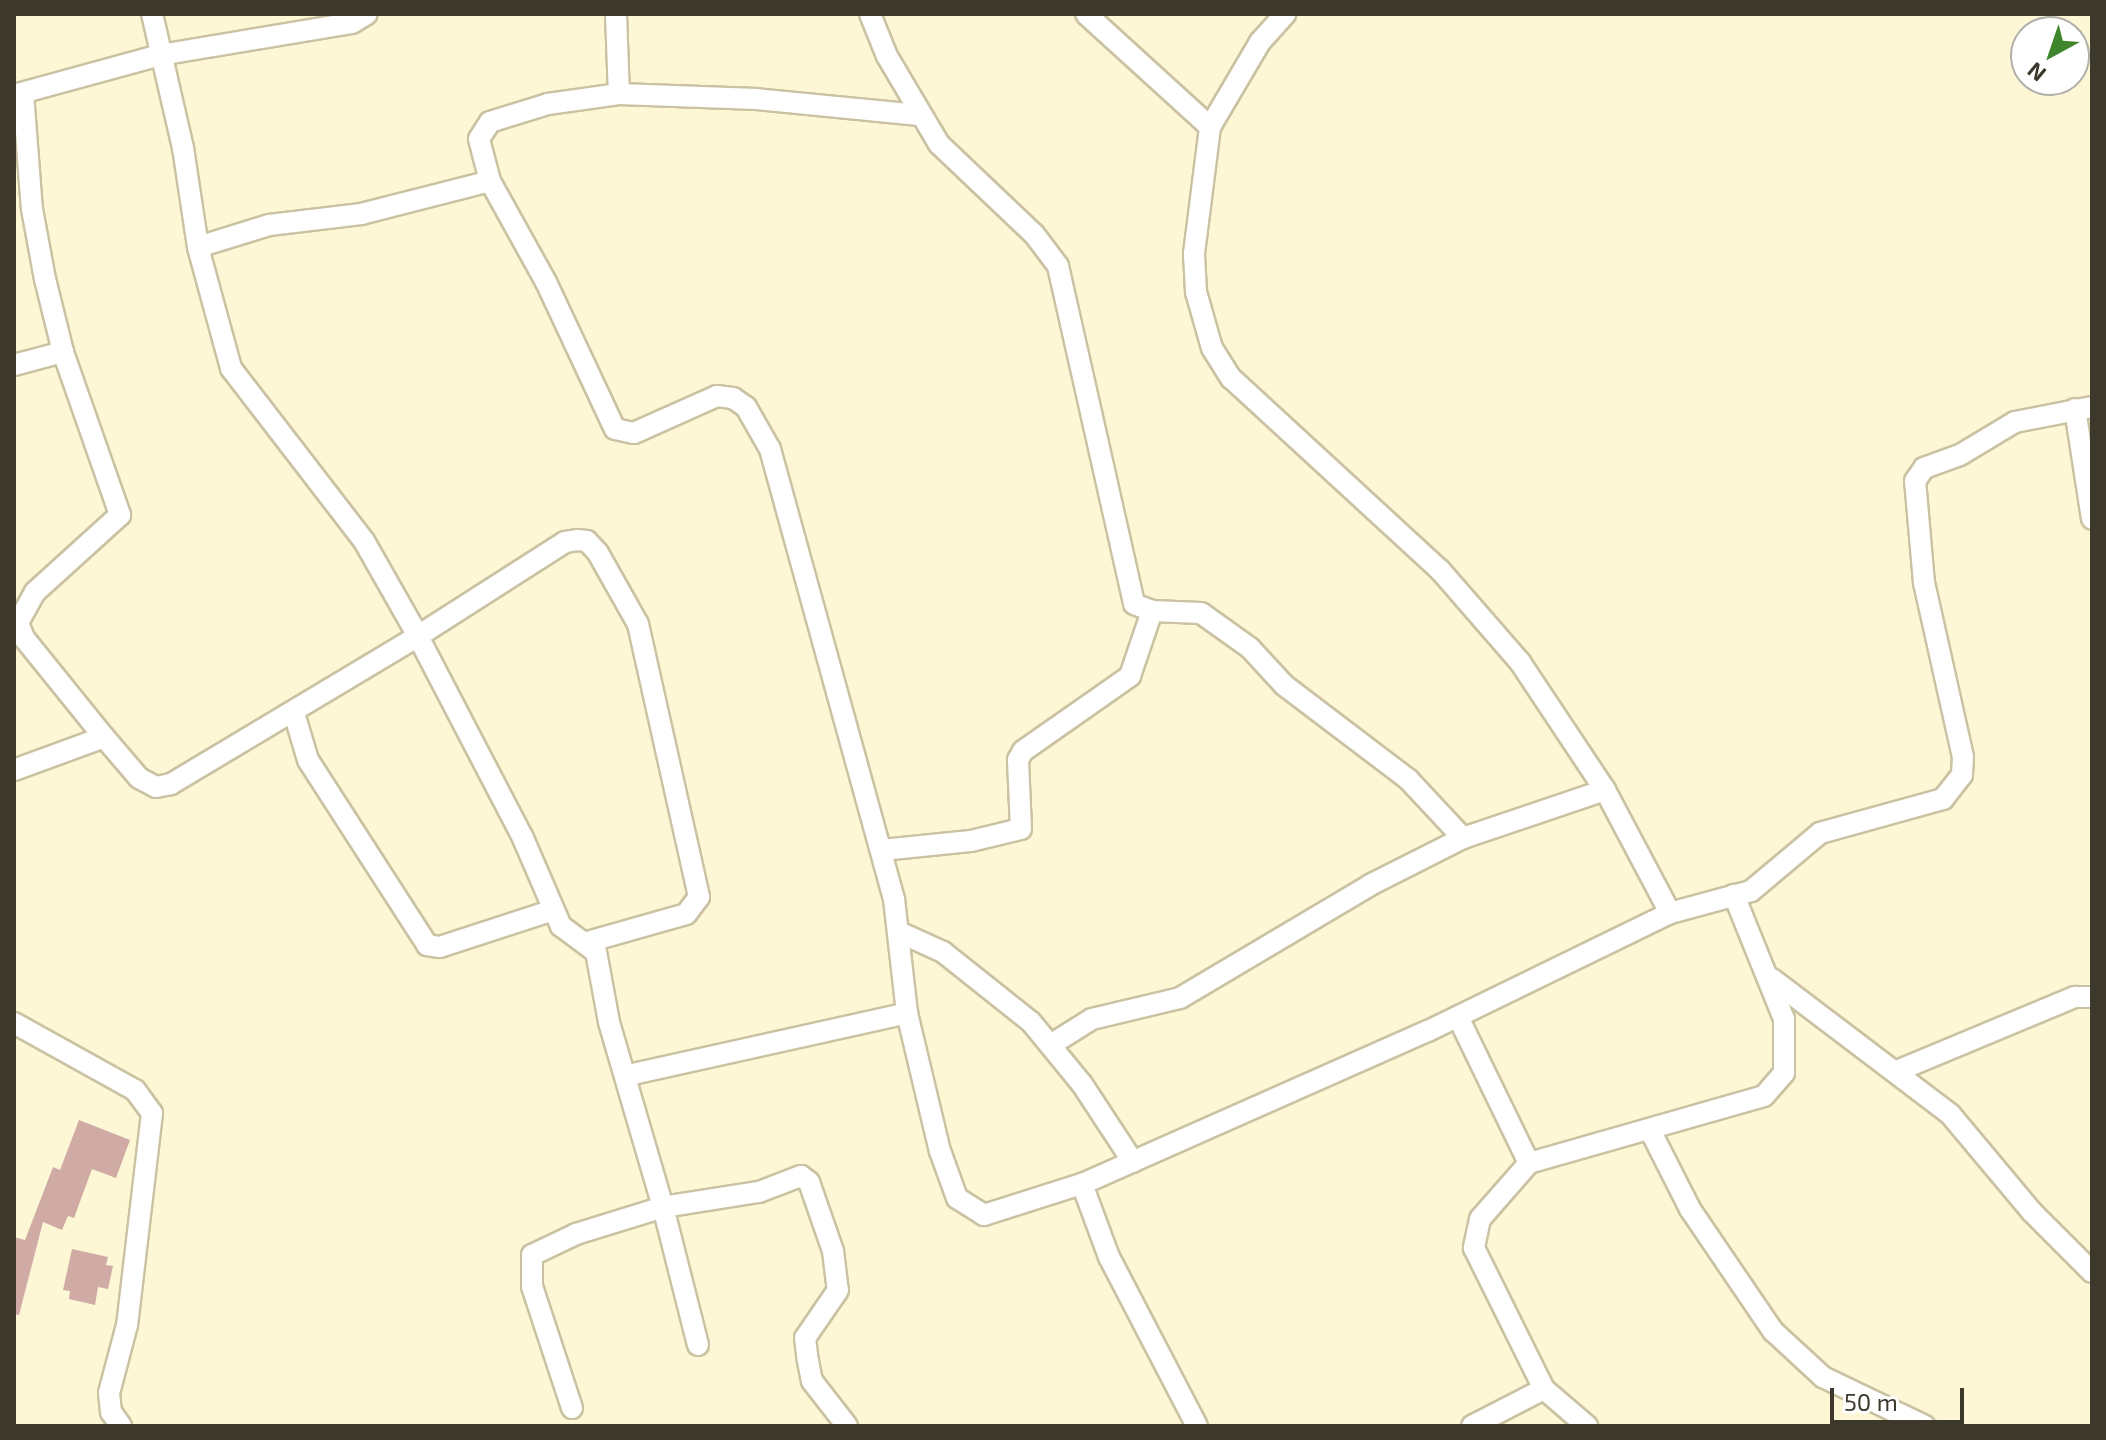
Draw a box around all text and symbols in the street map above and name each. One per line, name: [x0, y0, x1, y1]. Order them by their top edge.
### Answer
north arrow: [2010, 16, 2090, 96]
text: N: [2021, 58, 2050, 88]
scale bar: [1834, 1372, 1968, 1422]
text: 50 m: [1844, 1387, 1898, 1416]

